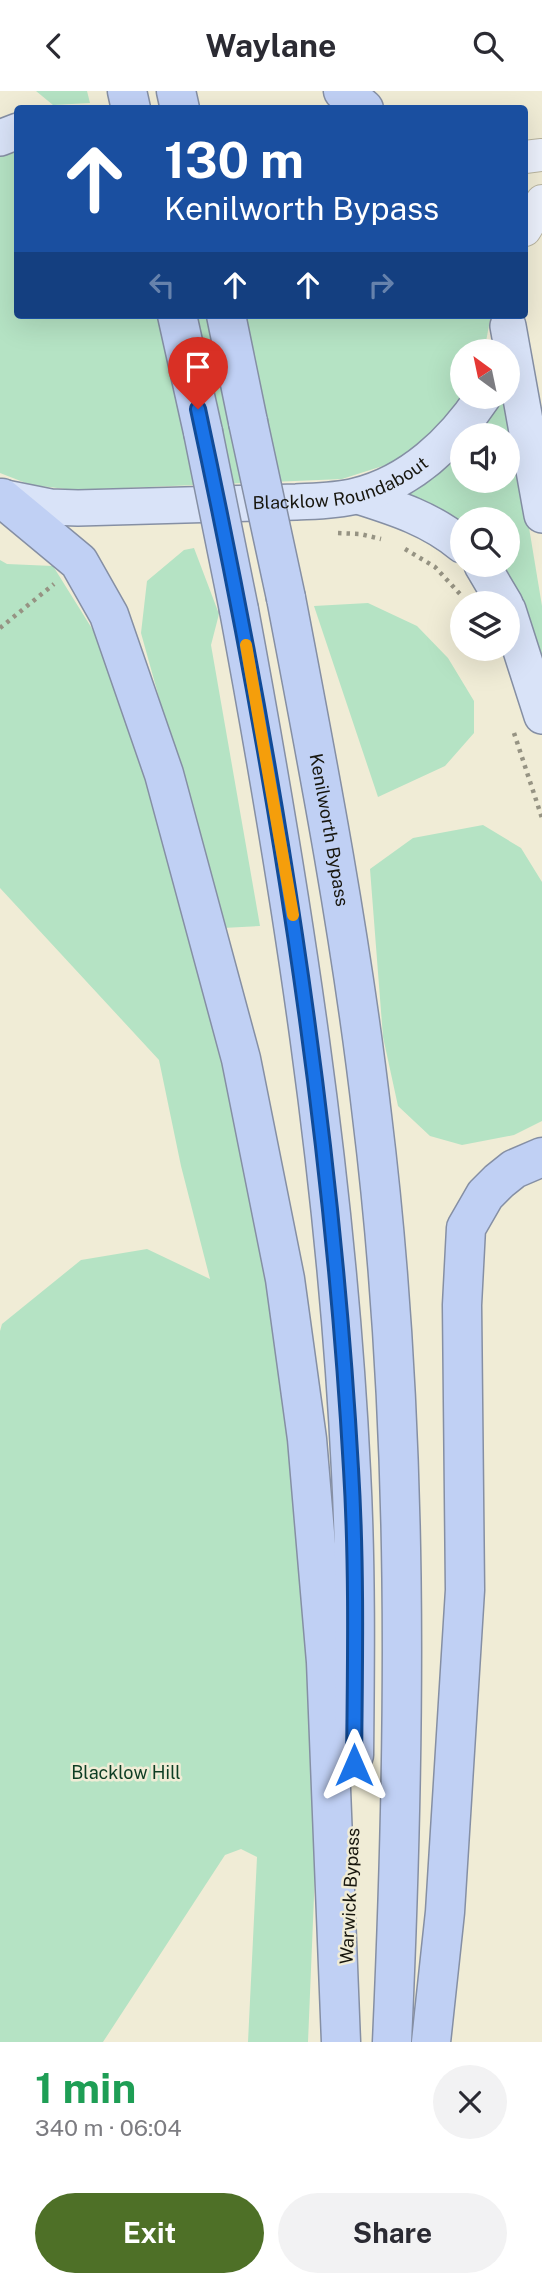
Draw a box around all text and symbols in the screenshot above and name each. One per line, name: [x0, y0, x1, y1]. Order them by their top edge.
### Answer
icon: back: [35, 27, 73, 65]
text: Waylane: [206, 27, 336, 64]
icon: search: [469, 27, 507, 65]
text: 130 m: [164, 131, 304, 189]
icon: ahead: [49, 133, 140, 224]
text: Kenilworth Bypass: [164, 190, 439, 227]
icon: left: [143, 266, 181, 304]
icon: ahead: [216, 266, 254, 304]
icon: ahead: [289, 266, 327, 304]
icon: right: [362, 266, 400, 304]
pin: [168, 337, 228, 409]
north arrow: [450, 339, 520, 409]
map controls: [450, 339, 520, 661]
icon: arrive: [179, 348, 217, 386]
button: sound: [450, 423, 520, 493]
street label: Blacklow Roundabout: [252, 452, 432, 513]
button: search: [450, 507, 520, 577]
button: layers: [450, 591, 520, 661]
street label: Kenilworth Bypass: [306, 752, 353, 908]
position arrow: [317, 1728, 391, 1802]
park label: Blacklow Hill: [71, 1762, 181, 1783]
street label: Warwick Bypass: [335, 1827, 364, 1965]
text: 1 min: [35, 2063, 136, 2112]
button: close: [433, 2065, 507, 2139]
text: 340 m · 06:04: [35, 2114, 182, 2141]
button: Exit: [35, 2193, 264, 2273]
button: Share: [278, 2193, 507, 2273]

